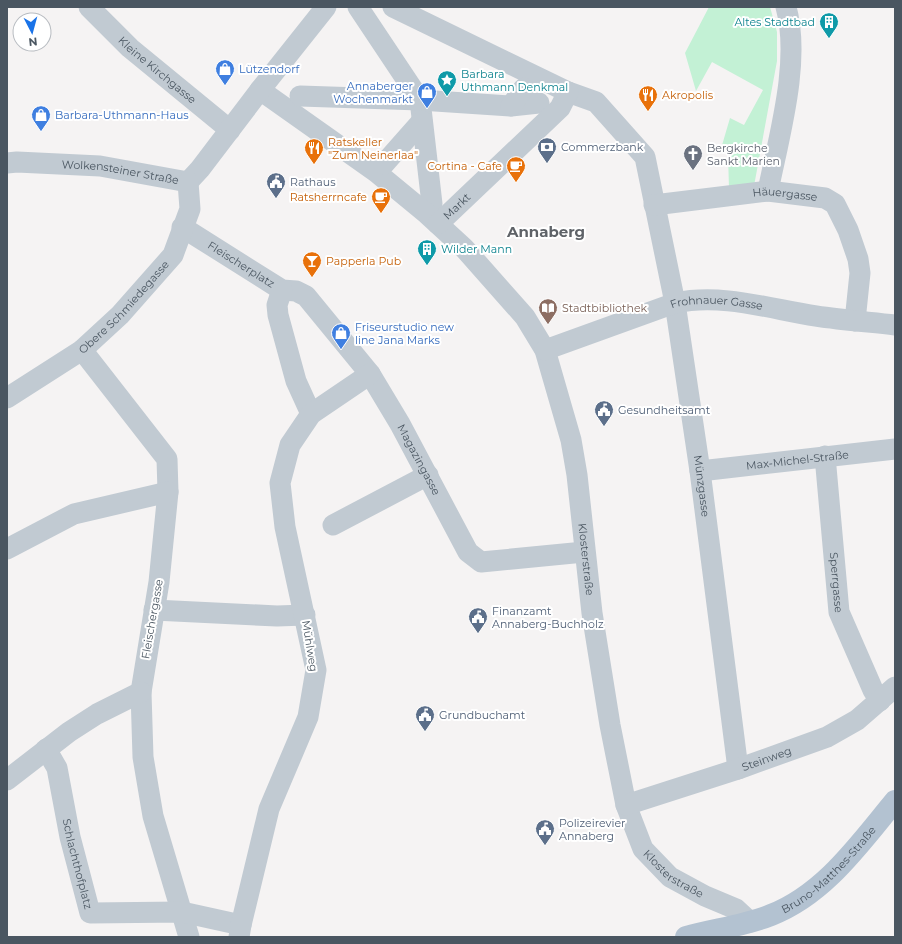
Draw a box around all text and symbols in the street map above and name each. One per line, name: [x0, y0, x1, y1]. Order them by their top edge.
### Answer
building icon: Altes Stadtbad: [818, 11, 840, 39]
north arrow: [12, 12, 52, 52]
place label: Altes Stadtbad: [734, 15, 815, 29]
street label: Kleine Kirchgasse: [115, 33, 199, 107]
text: N: [28, 35, 38, 49]
shop icon: Lützendorf: [214, 58, 236, 86]
place label: Lützendorf: [239, 62, 301, 76]
place label: Barbara Uthmann Denkmal: [461, 67, 568, 94]
place icon: Barbara Uthmann Denkmal: [436, 69, 458, 97]
place label: Annaberger Wochenmarkt: [333, 79, 414, 106]
shop icon: Annaberger Wochenmarkt: [416, 81, 438, 109]
restaurant icon: Akropolis: [637, 84, 659, 112]
place label: Akropolis: [662, 88, 714, 102]
shop icon: Barbara-Uthmann-Haus: [30, 104, 52, 132]
place label: Barbara-Uthmann-Haus: [55, 108, 189, 122]
place label: Ratskeller "Zum Neinerlaa": [328, 135, 418, 162]
bank icon: Commerzbank: [536, 136, 558, 164]
restaurant icon: Ratskeller "Zum Neinerlaa": [303, 137, 325, 165]
place label: Commerzbank: [561, 140, 644, 154]
place label: Bergkirche Sankt Marien: [707, 141, 780, 168]
church icon: Bergkirche Sankt Marien: [682, 143, 704, 171]
cafe icon: Cortina - Cafe: [505, 155, 527, 183]
street label: Wolkensteiner Straße: [61, 157, 180, 187]
place label: Cortina - Cafe: [427, 159, 502, 173]
public building icon: Rathaus: [265, 171, 287, 199]
place label: Rathaus: [290, 175, 336, 189]
street label: Häuergasse: [752, 184, 819, 204]
cafe icon: Ratsherrncafe: [370, 186, 392, 214]
street label: Markt: [440, 189, 474, 222]
place label: Ratsherrncafe: [290, 190, 367, 204]
district label: Annaberg: [506, 222, 585, 241]
street label: Fleischerplatz: [205, 238, 278, 291]
building icon: Wilder Mann: [416, 238, 438, 266]
place label: Wilder Mann: [441, 242, 512, 256]
bar icon: Papperla Pub: [301, 250, 323, 278]
place label: Papperla Pub: [326, 254, 401, 268]
street label: Obere Schmiedegasse: [76, 257, 172, 357]
street label: Frohnauer Gasse: [668, 293, 764, 313]
library icon: Stadtbibliothek: [537, 297, 559, 325]
place label: Stadtbibliothek: [562, 301, 648, 315]
place label: Friseurstudio new line Jana Marks: [355, 320, 454, 347]
shop icon: Friseurstudio new line Jana Marks: [330, 322, 352, 350]
public building icon: Gesundheitsamt: [593, 399, 615, 427]
place label: Gesundheitsamt: [618, 403, 711, 417]
street label: Magazingasse: [394, 422, 444, 498]
street label: Max-Michel-Straße: [745, 447, 850, 473]
street label: Münzgasse: [691, 454, 713, 518]
street label: Klosterstraße: [575, 522, 597, 596]
street label: Sperrgasse: [827, 552, 846, 614]
street label: Fleischergasse: [138, 578, 166, 660]
place label: Finanzamt Annaberg-Buchholz: [492, 604, 604, 631]
public building icon: Finanzamt Annaberg-Buchholz: [467, 606, 489, 634]
street label: Mühlweg: [299, 619, 321, 673]
public building icon: Grundbuchamt: [414, 704, 436, 732]
place label: Grundbuchamt: [439, 708, 526, 722]
street label: Steinweg: [740, 743, 793, 774]
place label: Polizeirevier Annaberg: [559, 816, 625, 843]
street label: Schlachthofplatz: [60, 817, 96, 911]
public building icon: Polizeirevier Annaberg: [534, 818, 556, 846]
street label: Bruno-Matthes-Straße: [779, 823, 879, 916]
street label: Klosterstraße: [640, 847, 706, 901]

